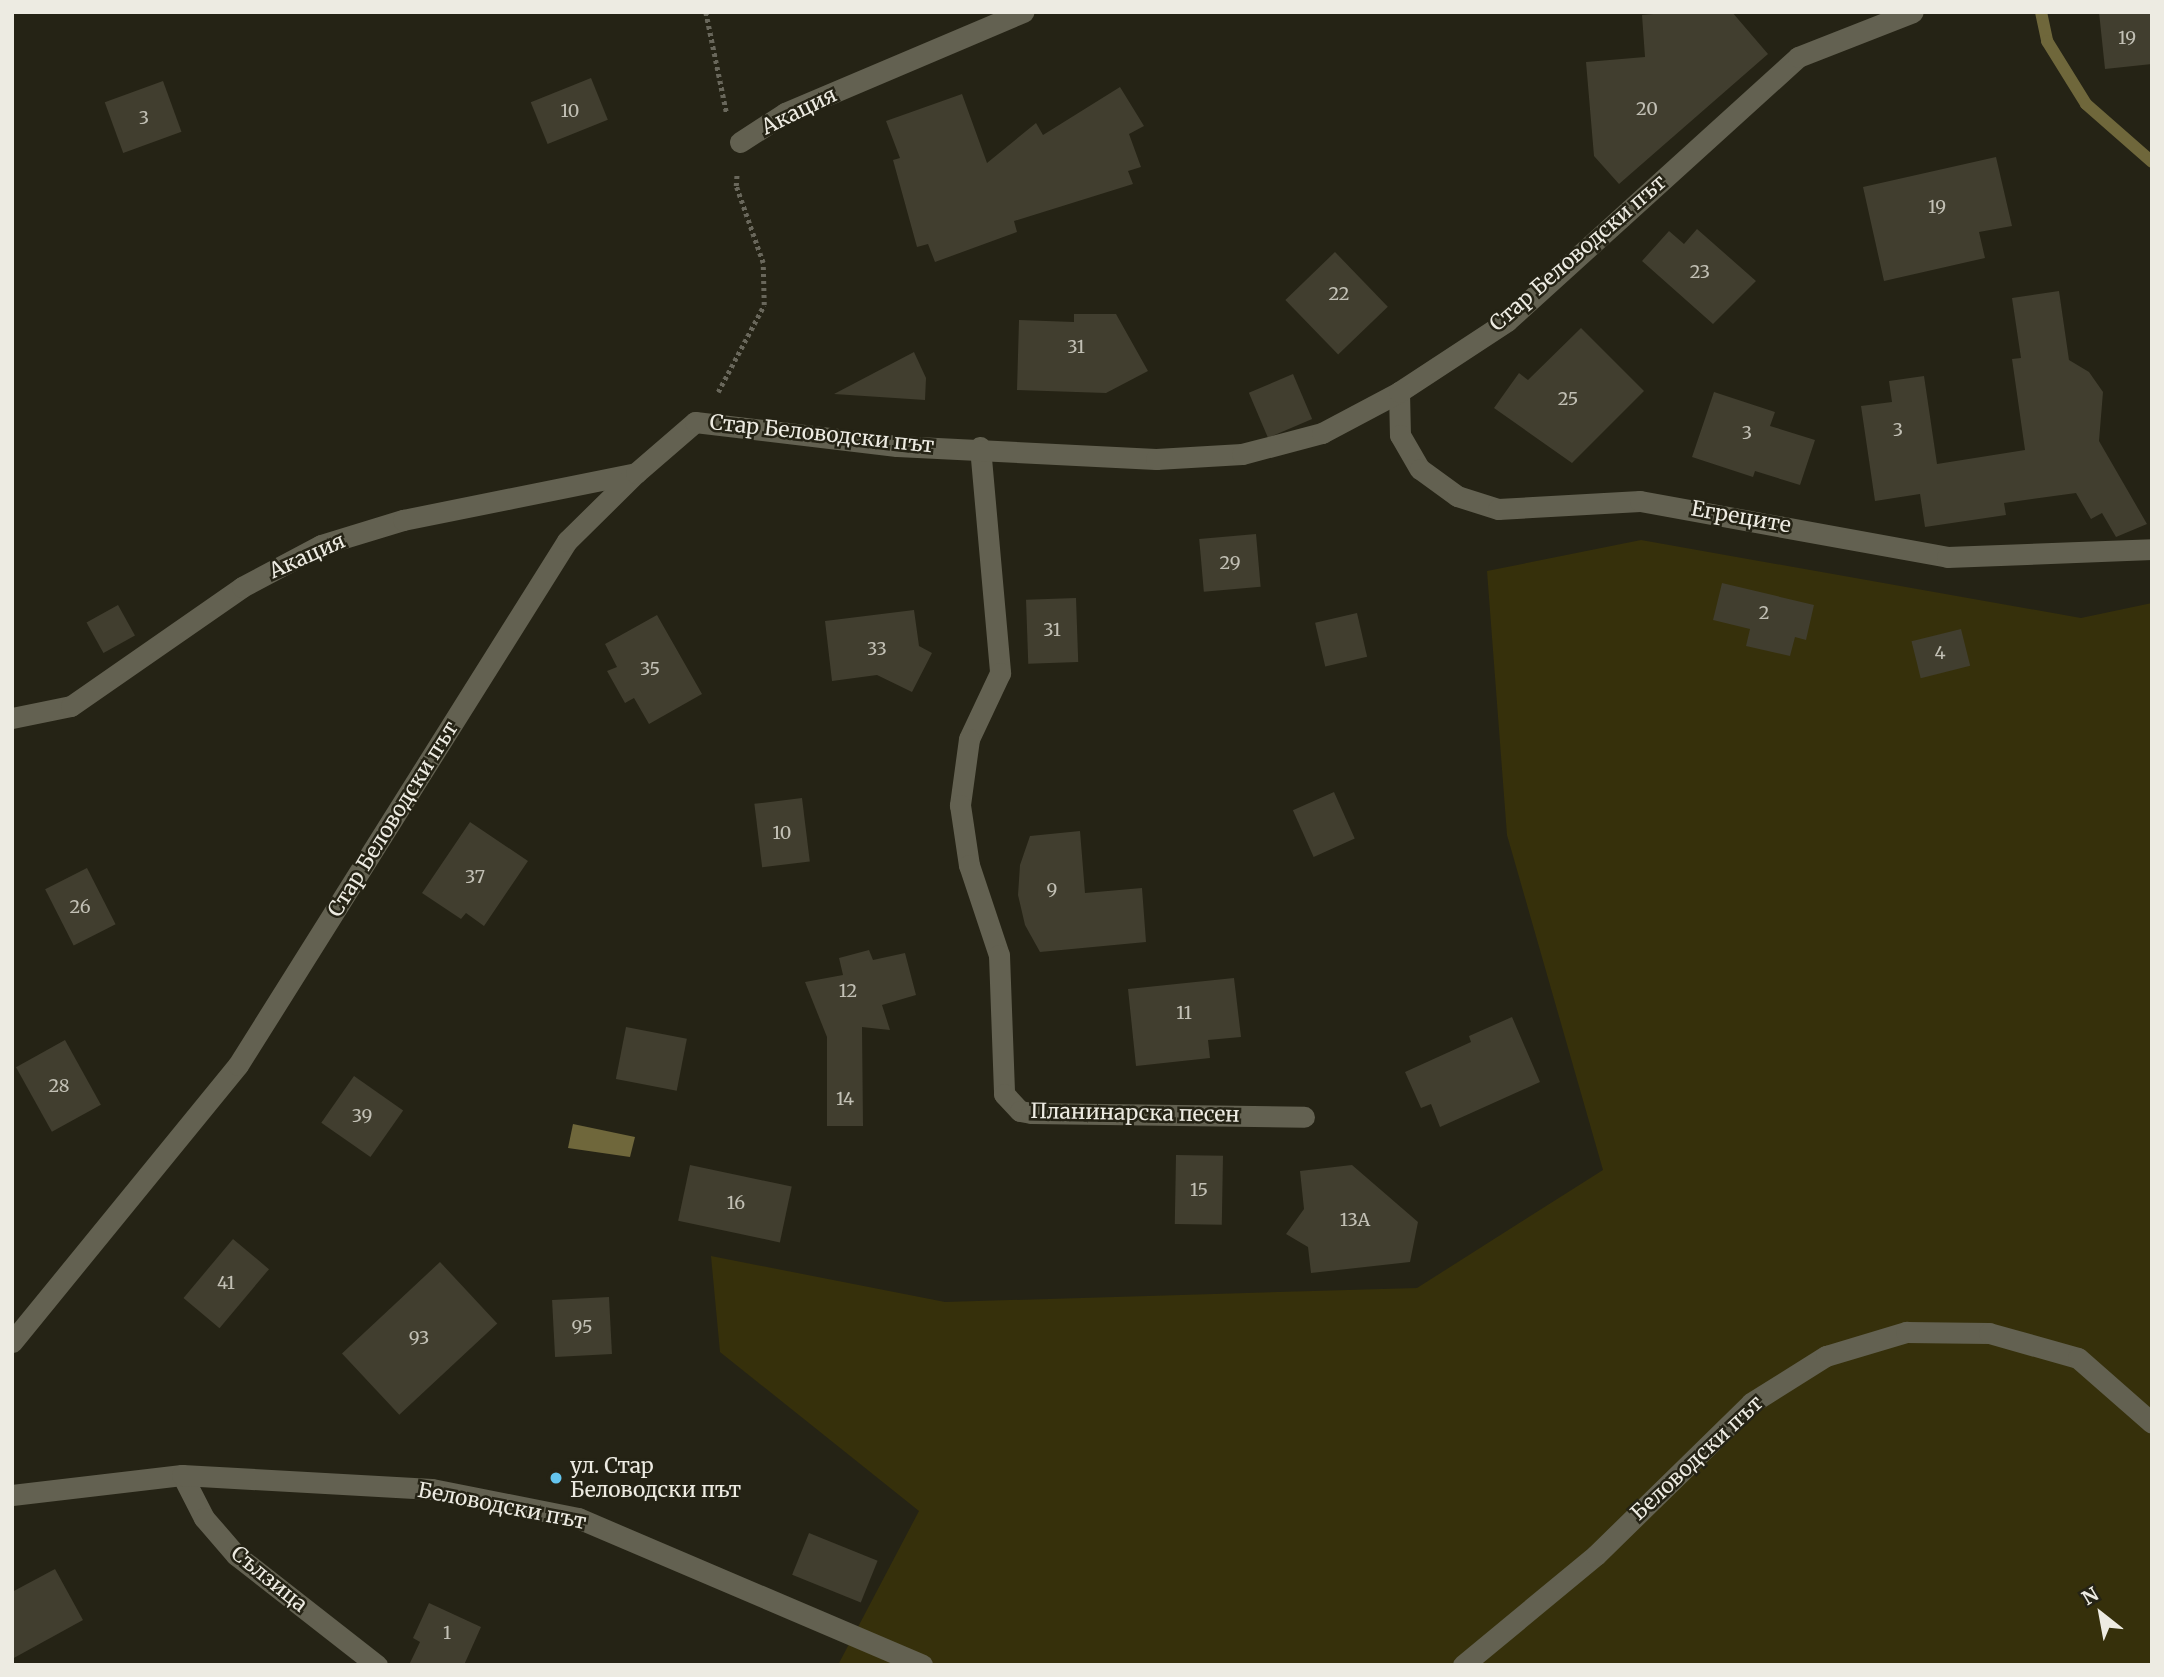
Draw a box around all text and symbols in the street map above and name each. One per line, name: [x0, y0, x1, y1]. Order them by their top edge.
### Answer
house number: 19: [2118, 27, 2136, 49]
street label: Акация: [757, 82, 841, 140]
house number: 20: [1636, 98, 1658, 120]
house number: 10: [561, 100, 579, 122]
house number: 3: [139, 107, 149, 129]
street label: Стар Беловодски път: [1485, 169, 1671, 337]
house number: 19: [1928, 196, 1946, 218]
house number: 23: [1690, 261, 1710, 283]
house number: 22: [1328, 283, 1350, 305]
house number: 31: [1067, 336, 1085, 358]
house number: 25: [1558, 388, 1578, 410]
street label: Стар Беловодски път: [708, 410, 936, 458]
house number: 3: [1893, 419, 1903, 441]
house number: 3: [1742, 422, 1752, 444]
street label: Егреците: [1689, 496, 1793, 538]
street label: Акация: [265, 528, 349, 584]
house number: 29: [1219, 552, 1241, 574]
house number: 2: [1759, 602, 1769, 624]
house number: 31: [1043, 619, 1061, 641]
house number: 33: [867, 638, 887, 660]
house number: 4: [1934, 642, 1946, 664]
house number: 35: [640, 658, 660, 680]
street label: Стар Беловодски път: [323, 717, 463, 921]
house number: 10: [773, 822, 791, 844]
house number: 37: [465, 866, 485, 888]
house number: 9: [1047, 879, 1057, 901]
house number: 26: [69, 896, 91, 918]
house number: 12: [839, 980, 857, 1002]
house number: 11: [1176, 1002, 1192, 1024]
house number: 28: [48, 1075, 70, 1097]
house number: 14: [836, 1088, 854, 1110]
street label: Планинарска песен: [1030, 1099, 1240, 1127]
house number: 39: [352, 1105, 372, 1127]
house number: 15: [1190, 1179, 1208, 1201]
house number: 16: [727, 1192, 745, 1214]
house number: 13А: [1340, 1209, 1370, 1231]
house number: 41: [217, 1272, 235, 1294]
house number: 95: [572, 1316, 592, 1338]
house number: 93: [409, 1327, 429, 1349]
street label: Беловодски път: [1626, 1390, 1768, 1526]
place label: ул. Стар Беловодски път: [570, 1453, 741, 1503]
marker: ул. Стар Беловодски път: [548, 1470, 564, 1486]
street label: Беловодски път: [416, 1477, 588, 1535]
street label: Сълзица: [226, 1541, 312, 1617]
north arrow: [2066, 1579, 2136, 1649]
text: N: [2078, 1582, 2103, 1610]
house number: 1: [443, 1622, 451, 1644]

